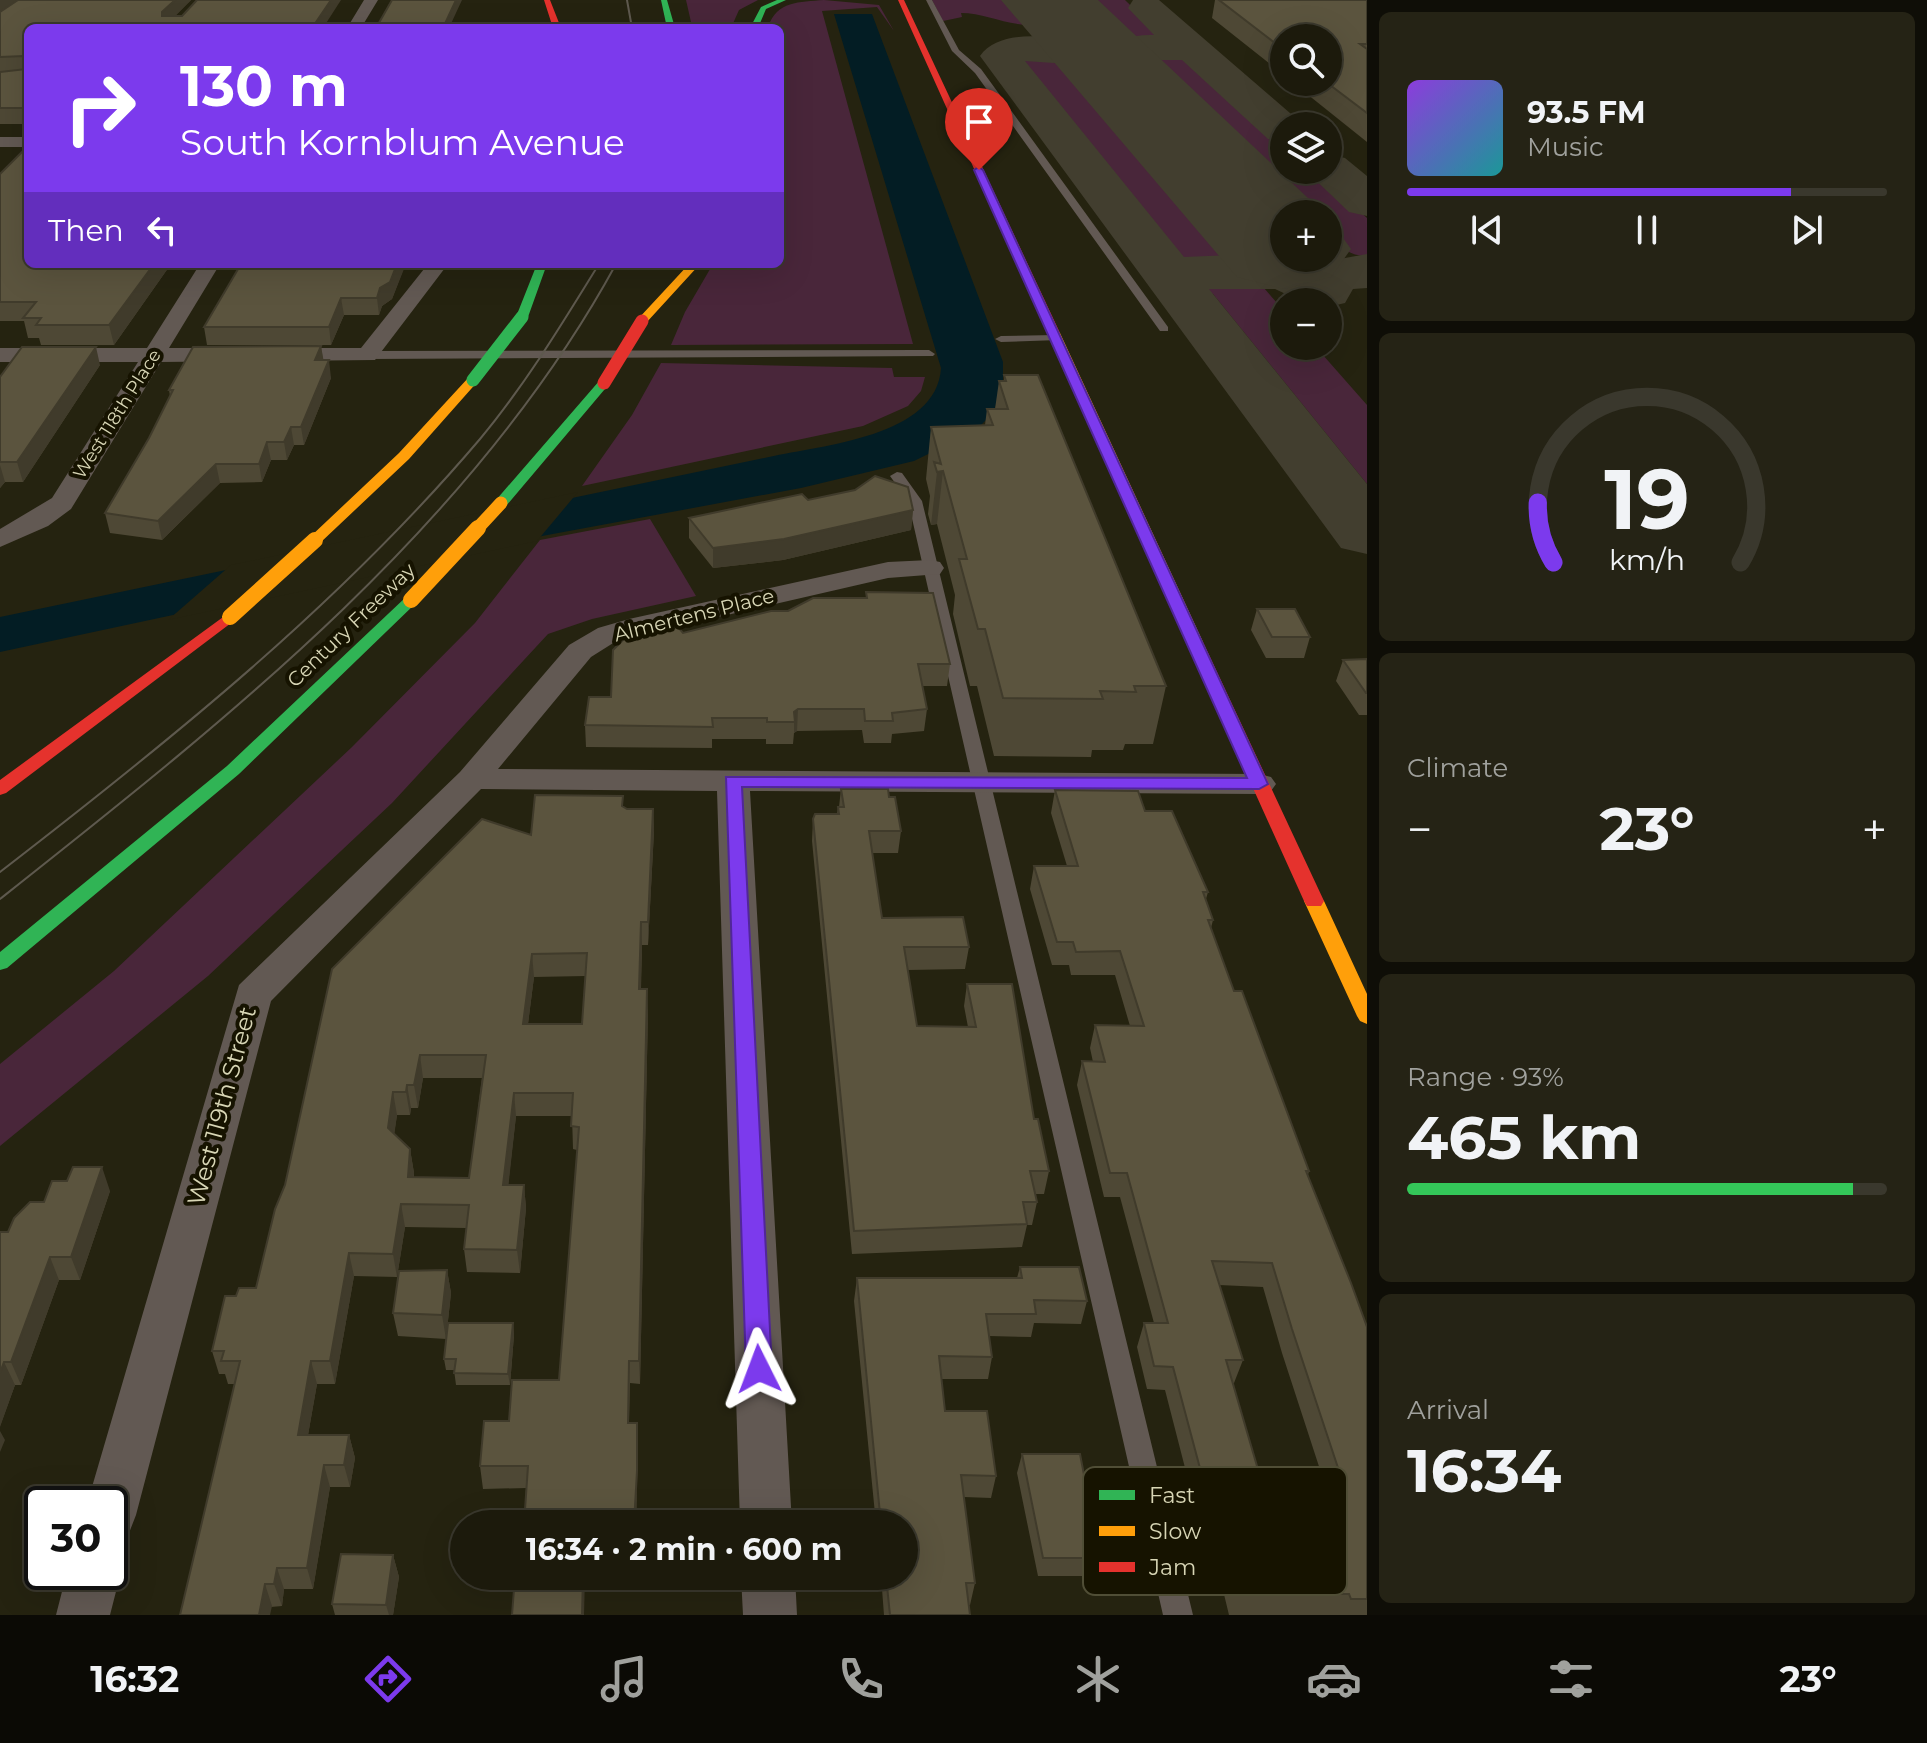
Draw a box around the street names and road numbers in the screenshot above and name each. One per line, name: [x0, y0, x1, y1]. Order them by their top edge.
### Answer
street label: West 118th Place: [68, 345, 166, 483]
street label: Century Freeway: [282, 558, 420, 692]
street label: Almertens Place: [611, 583, 777, 647]
street label: West 119th Street: [181, 1003, 262, 1208]

